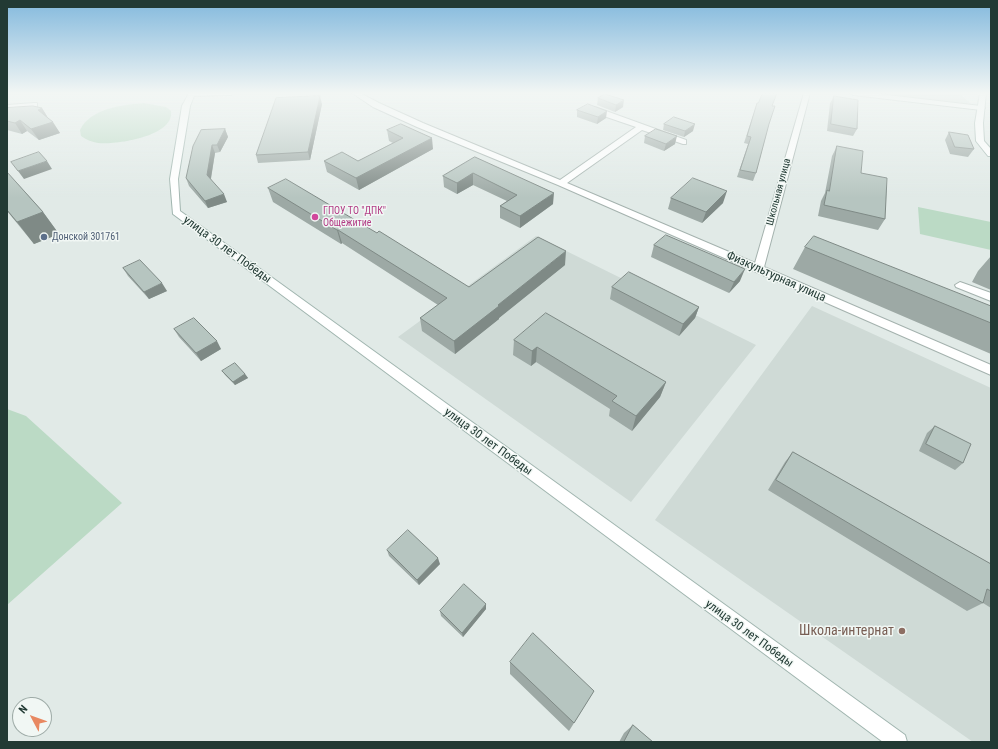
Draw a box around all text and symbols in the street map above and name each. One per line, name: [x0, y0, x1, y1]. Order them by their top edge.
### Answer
street label: Школьная улица: [764, 157, 794, 227]
place label: ГПОУ ТО "ДПК" Общежитие: [323, 205, 386, 228]
marker: ГПОУ ТО "ДПК" Общежитие: [310, 212, 320, 222]
street label: улица 30 лет Победы: [180, 213, 274, 287]
place label: Донской 301761: [52, 231, 120, 243]
marker: Донской 301761: [39, 232, 49, 242]
street label: Физкультурная улица: [724, 249, 828, 305]
street label: улица 30 лет Победы: [441, 405, 535, 479]
street label: улица 30 лет Победы: [702, 597, 796, 671]
place label: Школа-интернат: [799, 623, 894, 639]
marker: Школа-интернат: [897, 626, 907, 636]
north arrow: [12, 697, 52, 737]
text: N: [16, 703, 30, 716]

